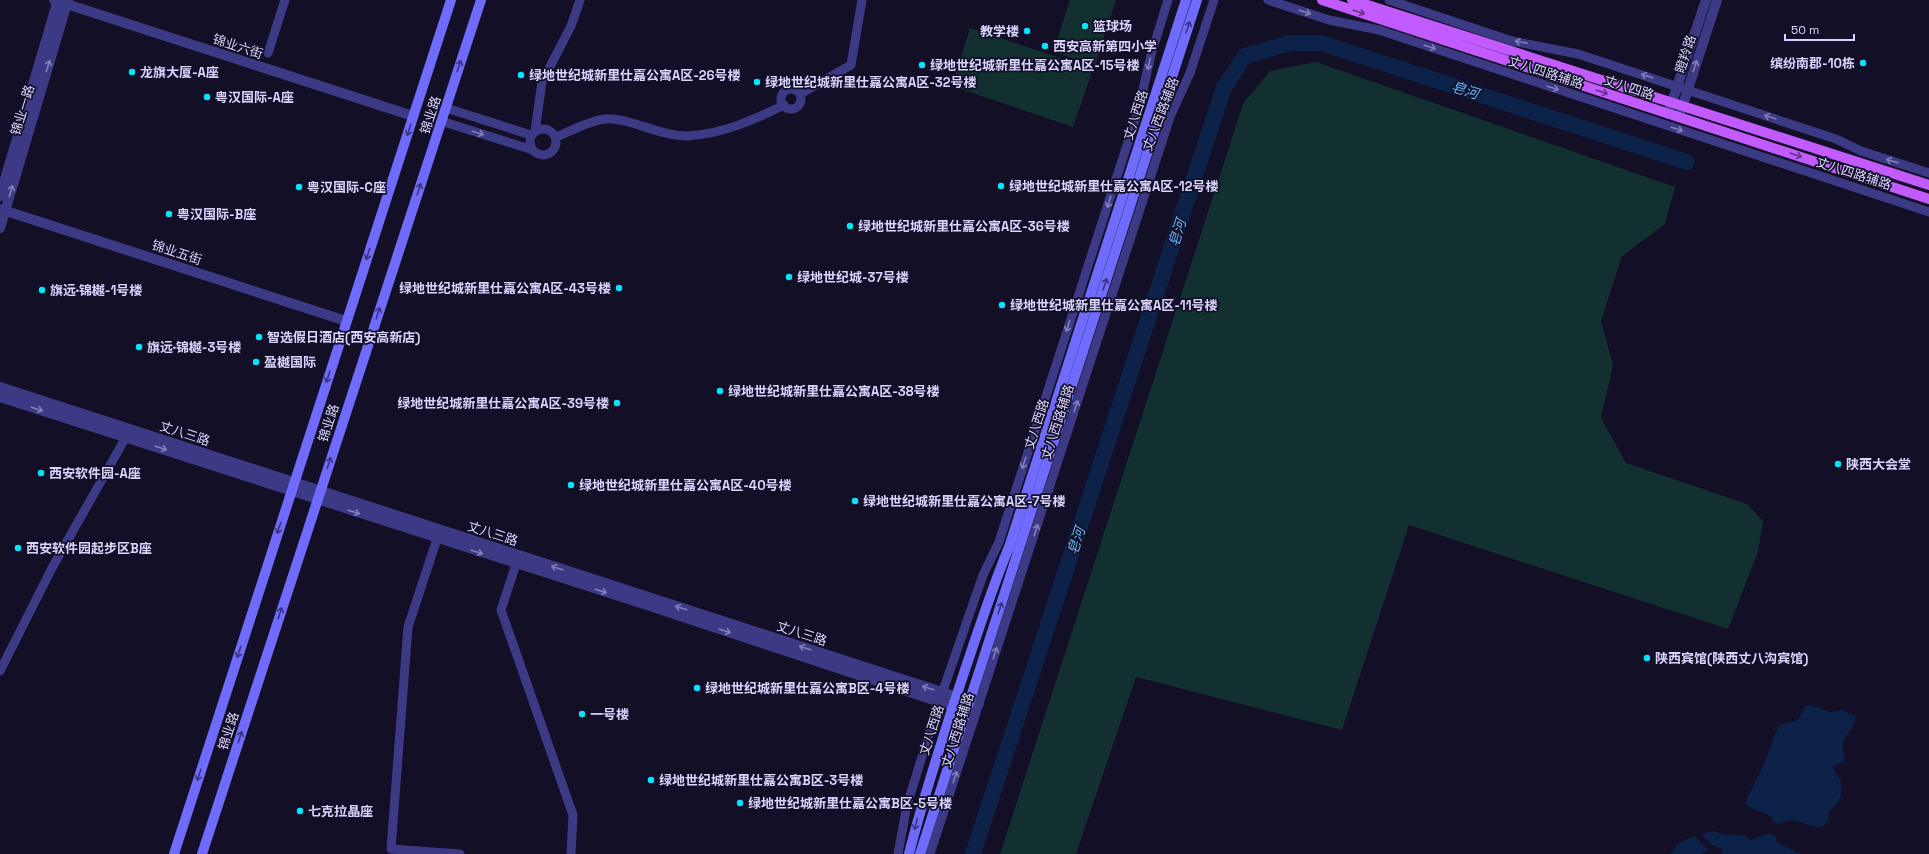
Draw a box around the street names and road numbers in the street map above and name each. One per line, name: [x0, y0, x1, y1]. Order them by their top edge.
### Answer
street label: 锦业六街: [210, 30, 265, 63]
street label: 瞪羚路: [1671, 33, 1700, 75]
street label: 丈八四路辅路: [1506, 52, 1586, 93]
street label: 丈八四路: [1601, 71, 1656, 104]
street label: 丈八西路辅路: [1139, 75, 1182, 154]
street label: 锦业一路: [7, 83, 38, 138]
street label: 丈八西路: [1119, 88, 1152, 143]
street label: 锦业路: [416, 94, 445, 136]
street label: 丈八四路辅路: [1814, 153, 1894, 194]
street label: 锦业五街: [149, 236, 204, 269]
street label: 丈八西路辅路: [1038, 382, 1076, 462]
street label: 丈八西路: [1021, 397, 1051, 451]
street label: 锦业路: [314, 402, 343, 444]
street label: 丈八三路: [157, 417, 212, 450]
street label: 丈八三路: [465, 517, 520, 550]
street label: 丈八三路: [774, 617, 829, 650]
street label: 丈八西路辅路: [937, 690, 978, 770]
street label: 丈八西路: [915, 703, 948, 758]
street label: 锦业路: [214, 710, 243, 752]

